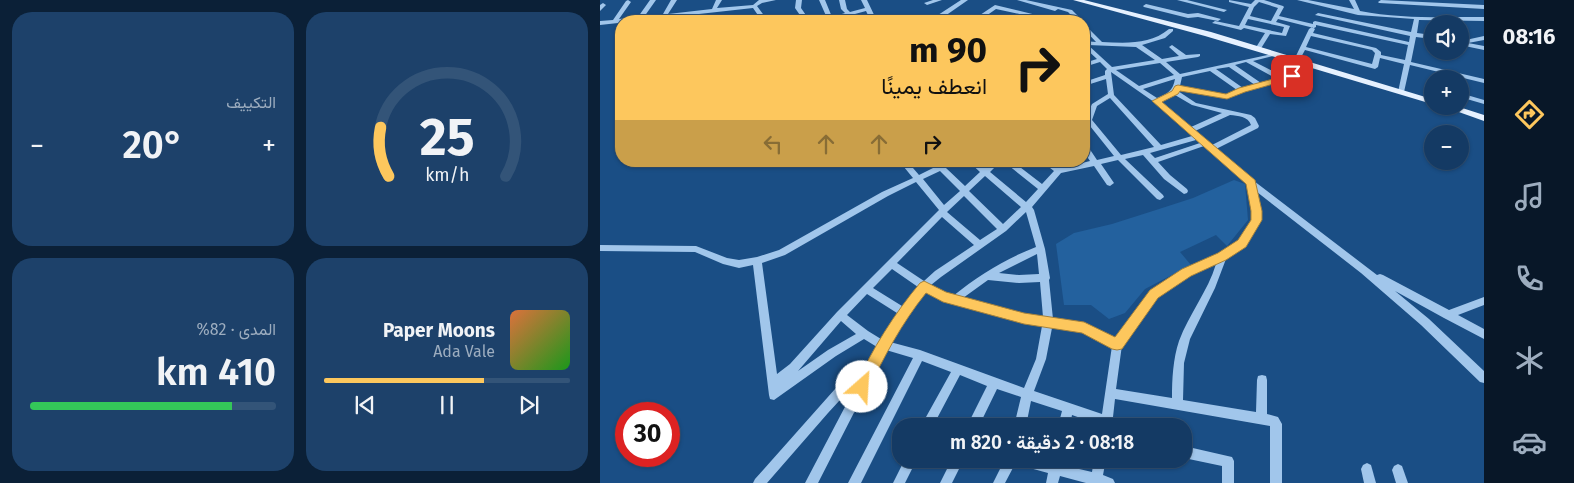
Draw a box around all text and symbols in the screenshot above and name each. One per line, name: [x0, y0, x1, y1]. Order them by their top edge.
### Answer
map controls: [1424, 15, 1469, 170]
button: sound: [1424, 15, 1469, 60]
text: 08:16: [1503, 23, 1555, 50]
text: 90 m: [909, 29, 987, 71]
icon: right: [1005, 35, 1070, 100]
pin: [1271, 55, 1313, 97]
icon: arrive: [1278, 62, 1306, 90]
button: +: [1424, 70, 1469, 115]
text: انعطف يمينًا: [881, 73, 987, 100]
text: التكييف: [226, 93, 276, 112]
icon: directions: [1512, 97, 1547, 132]
text: 25: [420, 106, 474, 169]
text: 20°: [122, 122, 184, 168]
button: −: [1424, 125, 1469, 170]
text: −: [30, 129, 44, 162]
text: +: [262, 129, 276, 162]
icon: left: [759, 130, 787, 158]
icon: ahead: [812, 130, 840, 158]
icon: ahead: [865, 130, 893, 158]
icon: right: [918, 130, 946, 158]
text: km/h: [425, 164, 469, 186]
icon: music: [1512, 179, 1547, 214]
icon: phone: [1512, 261, 1547, 296]
text: Paper Moons: [383, 319, 495, 342]
text: المدى · 82%: [197, 320, 276, 339]
text: Ada Vale: [433, 342, 495, 361]
icon: climate: [1512, 343, 1547, 378]
text: 410 km: [156, 349, 276, 395]
position arrow: [835, 360, 887, 412]
icon: previous: [351, 391, 379, 419]
icon: pause: [433, 391, 461, 419]
icon: next: [515, 391, 543, 419]
speed limit sign: 30: [615, 402, 680, 467]
icon: car: [1512, 425, 1547, 460]
text: 08:18 · 2 دقيقة · 820 m: [950, 431, 1134, 454]

